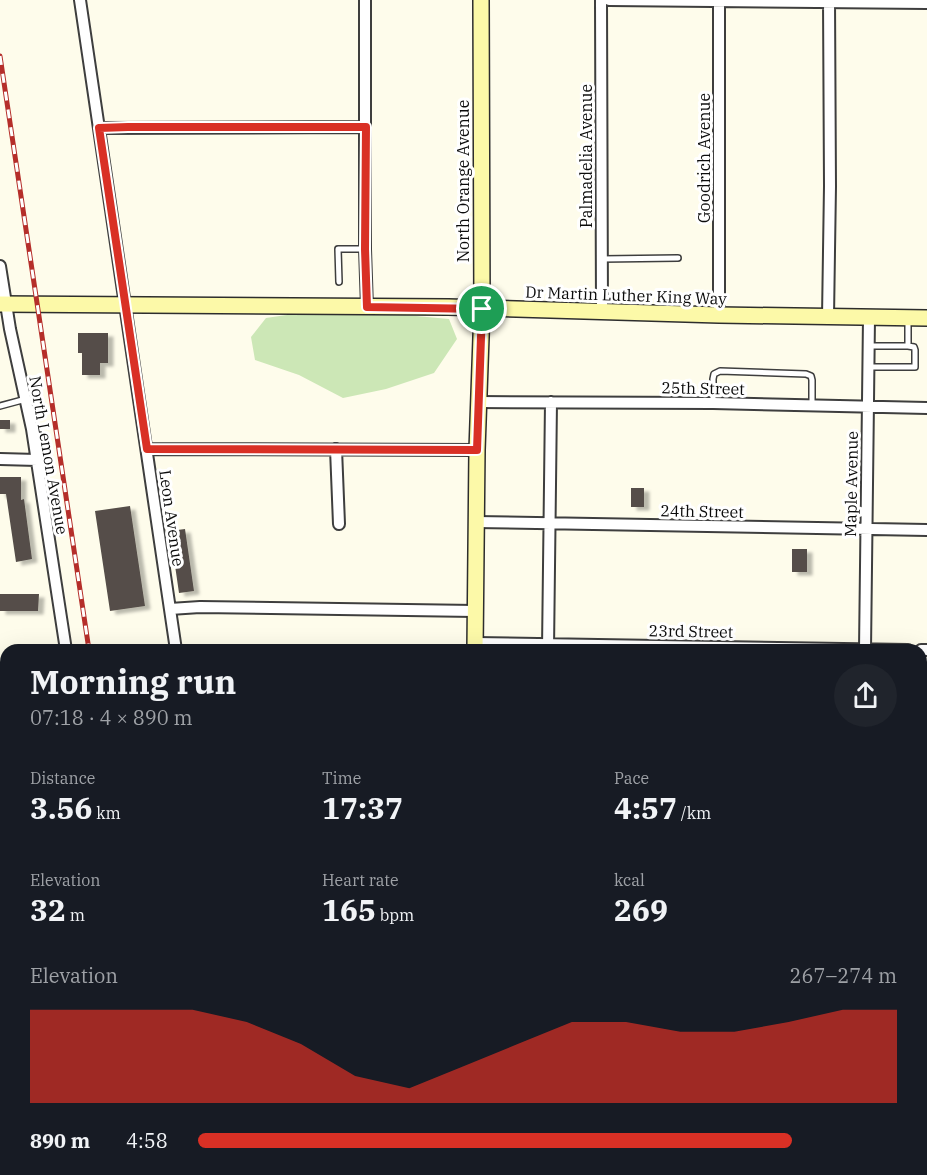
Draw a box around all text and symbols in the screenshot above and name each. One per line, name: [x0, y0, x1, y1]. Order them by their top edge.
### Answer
street label: Palmadelia Avenue: [576, 84, 596, 228]
street label: Goodrich Avenue: [694, 93, 714, 223]
street label: North Orange Avenue: [453, 100, 473, 262]
street label: Dr Martin Luther King Way: [525, 281, 728, 309]
pin: [456, 283, 507, 334]
icon: arrive: [465, 292, 498, 325]
street label: North Lemon Avenue: [25, 374, 73, 536]
street label: 25th Street: [661, 377, 745, 399]
street label: Maple Avenue: [840, 431, 862, 537]
street label: Leon Avenue: [155, 468, 189, 568]
street label: 24th Street: [660, 500, 744, 522]
street label: 23rd Street: [648, 620, 734, 642]
text: Morning run: [30, 660, 236, 703]
button: share: [834, 664, 897, 727]
text: 07:18 · 4 × 890 m: [30, 704, 193, 731]
text: Distance: [30, 768, 95, 788]
text: Time: [322, 768, 361, 788]
text: Pace: [614, 768, 649, 788]
text: 3.56: [30, 788, 92, 827]
text: 17:37: [322, 788, 403, 827]
text: 4:57: [614, 788, 677, 827]
text: km: [92, 803, 121, 823]
text: /km: [677, 803, 711, 823]
text: Elevation: [30, 870, 100, 890]
text: Heart rate: [322, 870, 399, 890]
text: kcal: [614, 870, 645, 890]
text: 32: [30, 890, 66, 929]
text: 165: [322, 890, 376, 929]
text: 269: [614, 890, 668, 929]
text: m: [66, 905, 85, 925]
text: bpm: [376, 905, 414, 925]
text: Elevation: [30, 962, 118, 989]
text: 267–274 m: [790, 962, 897, 989]
text: 890 m: [30, 1127, 90, 1154]
text: 4:58: [126, 1127, 168, 1154]

